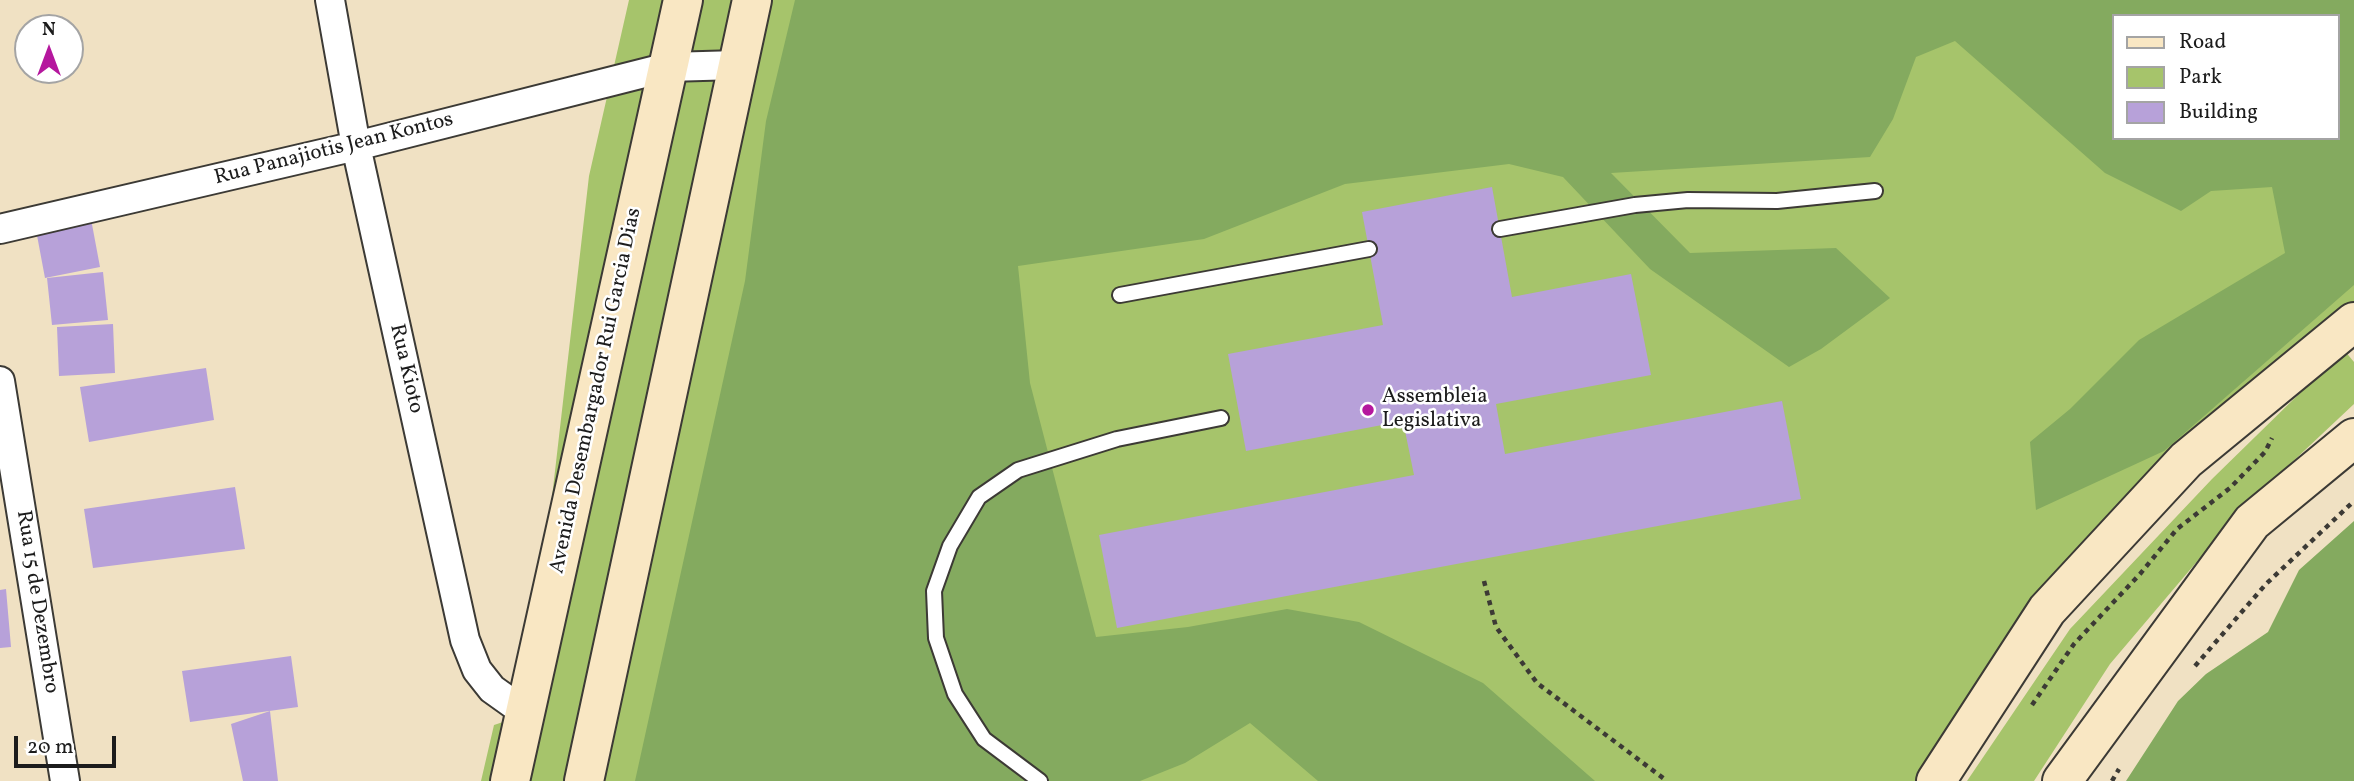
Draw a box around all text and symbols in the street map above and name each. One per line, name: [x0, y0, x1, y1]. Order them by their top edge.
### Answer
north arrow: [14, 14, 84, 84]
legend: [2112, 14, 2340, 140]
text: N: [42, 17, 56, 43]
text: Road: [2179, 28, 2226, 57]
text: Park: [2179, 63, 2222, 92]
text: Building: [2179, 98, 2258, 127]
street label: Rua Panajiotis Jean Kontos: [212, 108, 456, 192]
street label: Avenida Desembargador Rui Garcia Dias: [546, 206, 648, 576]
street label: Rua Kioto: [382, 322, 428, 416]
place label: Assembleia Legislativa: [1382, 385, 1488, 435]
marker: Assembleia Legislativa: [1360, 402, 1376, 418]
street label: Rua 15 de Dezembro: [9, 509, 63, 695]
scale bar: [18, 722, 119, 766]
text: 20 m: [27, 733, 73, 762]

